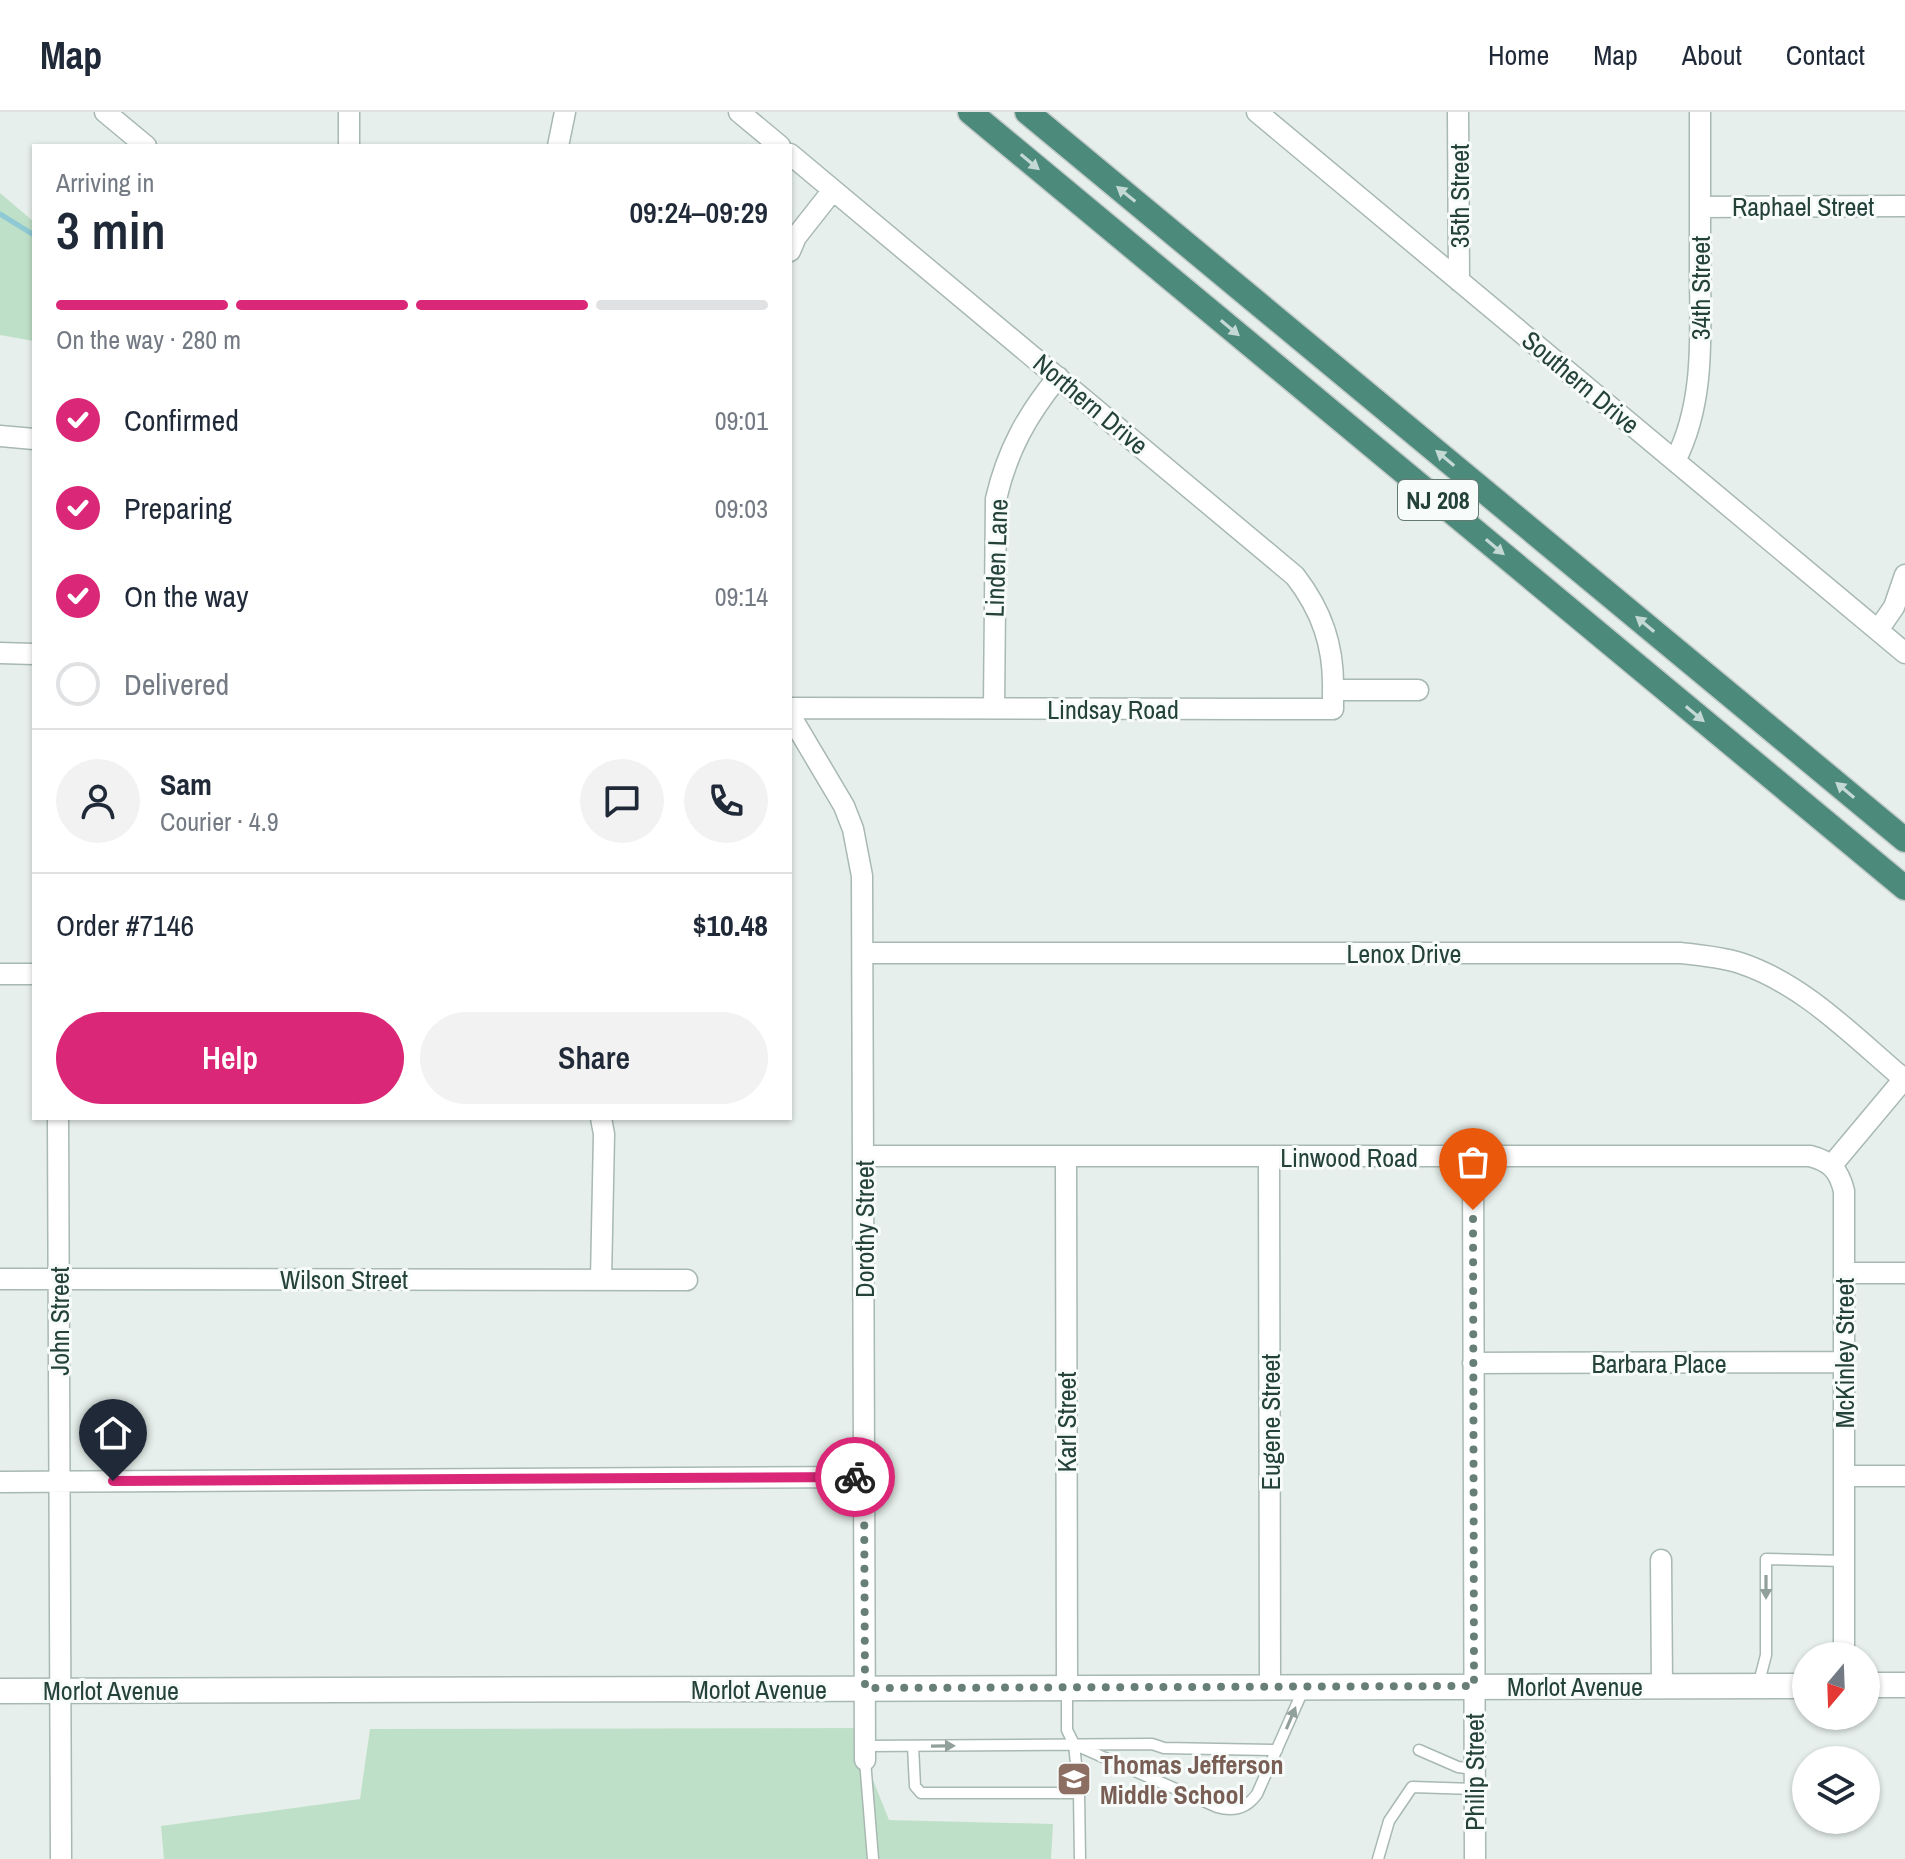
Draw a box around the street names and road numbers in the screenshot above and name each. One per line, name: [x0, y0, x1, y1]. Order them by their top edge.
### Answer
street label: 35th Street: [1442, 144, 1477, 248]
street label: Raphael Street: [1732, 189, 1874, 224]
street label: 34th Street: [1683, 236, 1718, 340]
street label: Southern Drive: [1515, 323, 1647, 441]
street label: Northern Drive: [1026, 346, 1156, 462]
road number: NJ 208: [1398, 480, 1478, 520]
street label: Linden Lane: [976, 498, 1016, 618]
street label: Lindsay Road: [1047, 692, 1179, 727]
street label: Lenox Drive: [1347, 936, 1461, 971]
street label: Linwood Road: [1280, 1140, 1418, 1175]
street label: Dorothy Street: [847, 1160, 882, 1298]
street label: Wilson Street: [280, 1262, 408, 1297]
street label: John Street: [42, 1266, 77, 1376]
street label: McKinley Street: [1827, 1278, 1862, 1428]
street label: Barbara Place: [1591, 1346, 1727, 1381]
street label: Eugene Street: [1253, 1354, 1288, 1490]
street label: Karl Street: [1049, 1372, 1084, 1472]
street label: Morlot Avenue: [1507, 1669, 1643, 1704]
street label: Morlot Avenue: [691, 1672, 827, 1707]
street label: Morlot Avenue: [43, 1673, 179, 1708]
street label: Philip Street: [1457, 1713, 1492, 1831]

